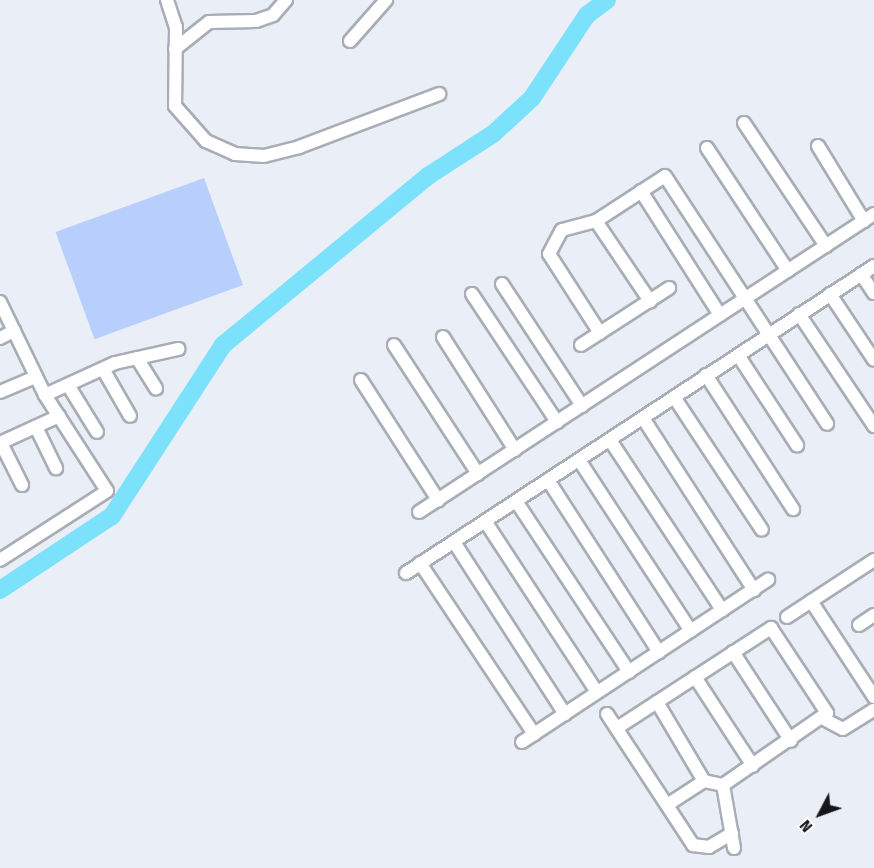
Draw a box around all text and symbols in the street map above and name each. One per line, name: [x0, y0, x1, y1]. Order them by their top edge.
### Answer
north arrow: [790, 784, 850, 844]
text: N: [796, 816, 816, 836]

